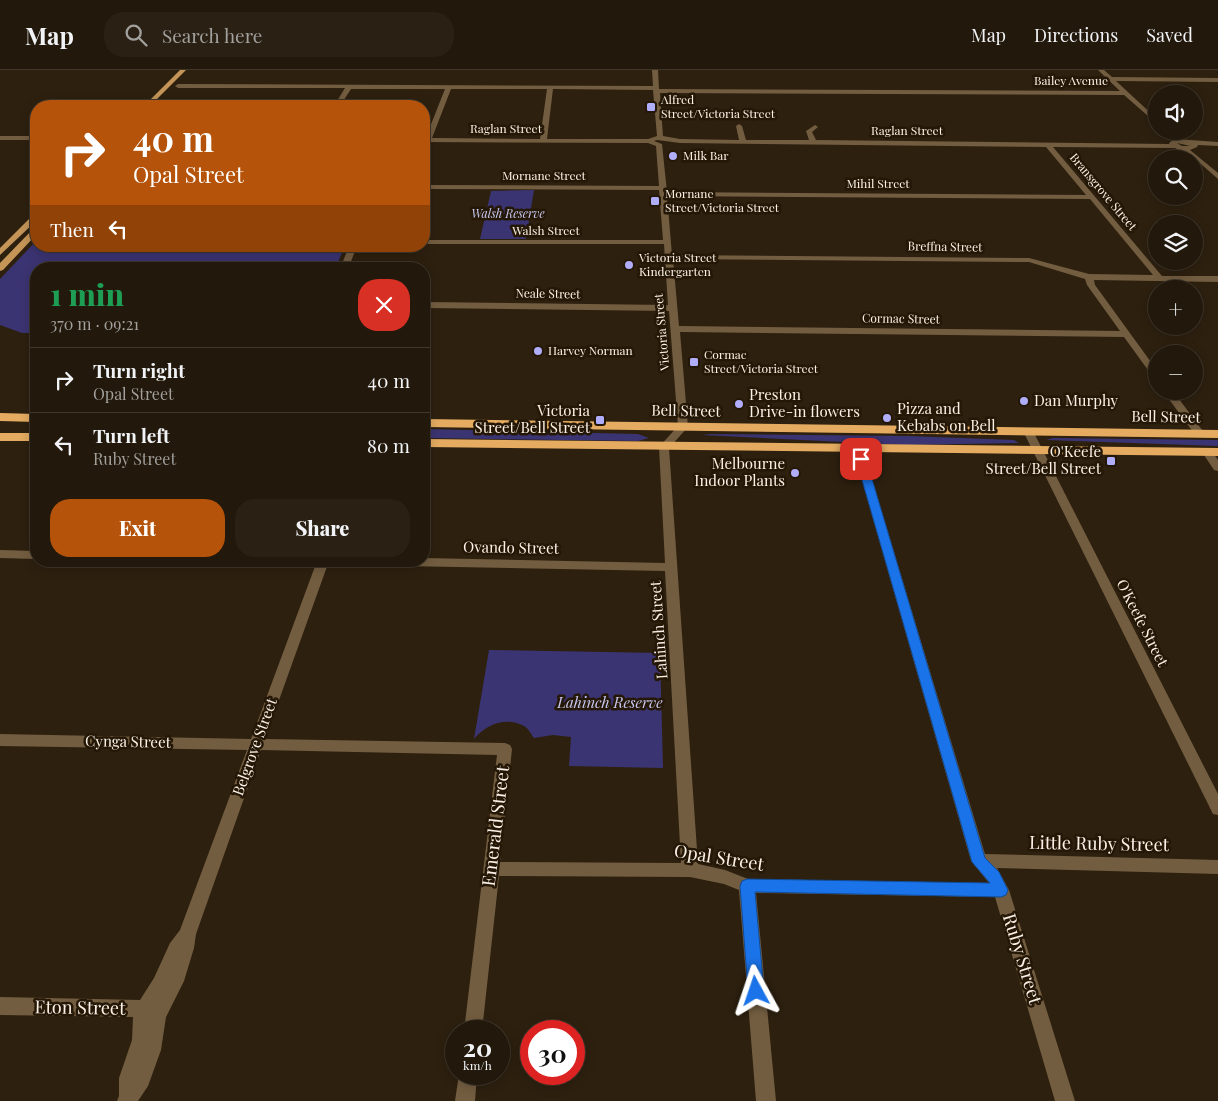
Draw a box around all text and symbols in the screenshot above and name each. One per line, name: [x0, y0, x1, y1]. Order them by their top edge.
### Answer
search box: [104, 12, 454, 57]
text: Map: [25, 19, 74, 51]
icon: search: [122, 21, 150, 49]
text: Search here: [162, 22, 262, 48]
text: Map: [971, 23, 1006, 47]
text: Directions: [1034, 23, 1118, 47]
text: Saved: [1146, 23, 1193, 47]
street label: Bailey Avenue: [1034, 72, 1108, 88]
map controls: [1148, 85, 1203, 400]
button: sound: [1148, 85, 1203, 140]
place label: Alfred Street/Victoria Street: [660, 91, 776, 121]
marker: Alfred Street/Victoria Street: [645, 101, 657, 113]
text: 40 m: [133, 114, 214, 161]
icon: right: [50, 120, 115, 185]
street label: Raglan Street: [470, 120, 543, 136]
street label: Raglan Street: [871, 122, 944, 138]
place label: Milk Bar: [683, 147, 729, 163]
street label: Bransgrove Street: [1067, 149, 1141, 234]
marker: Milk Bar: [667, 150, 679, 162]
button: search: [1148, 150, 1203, 205]
text: Opal Street: [133, 159, 244, 189]
street label: Mornane Street: [502, 167, 587, 183]
street label: Mihil Street: [846, 175, 910, 191]
place label: Mornane Street/Victoria Street: [665, 185, 780, 215]
marker: Mornane Street/Victoria Street: [649, 195, 661, 207]
park label: Walsh Reserve: [471, 205, 545, 221]
icon: left: [104, 215, 132, 243]
button: layers: [1148, 215, 1203, 270]
text: Then: [50, 216, 94, 242]
street label: Walsh Street: [511, 222, 580, 238]
street label: Breffna Street: [908, 237, 983, 255]
place label: Victoria Street Kindergarten: [638, 249, 717, 279]
marker: Victoria Street Kindergarten: [623, 259, 635, 271]
text: 1 min: [50, 274, 124, 314]
button: close: [358, 279, 410, 331]
button: +: [1148, 280, 1203, 335]
street label: Neale Street: [515, 284, 581, 302]
street label: Victoria Street: [650, 292, 672, 372]
street label: Cormac Street: [862, 309, 941, 327]
text: 370 m · 09:21: [50, 313, 139, 334]
place label: Harvey Norman: [548, 342, 633, 358]
marker: Harvey Norman: [532, 345, 544, 357]
button: −: [1148, 345, 1203, 400]
place label: Cormac Street/Victoria Street: [704, 346, 819, 376]
marker: Cormac Street/Victoria Street: [688, 356, 700, 368]
text: Turn right: [93, 357, 185, 383]
icon: right: [50, 366, 78, 394]
text: 40 m: [368, 367, 410, 393]
text: Opal Street: [93, 383, 174, 404]
place label: Preston Drive-in flowers: [749, 384, 860, 421]
place label: Dan Murphy: [1034, 390, 1119, 410]
marker: Dan Murphy: [1018, 395, 1030, 407]
marker: Preston Drive-in flowers: [733, 398, 745, 410]
place label: Pizza and Kebabs on Bell: [897, 398, 996, 435]
street label: Bell Street: [651, 399, 722, 421]
place label: Victoria Street/Bell Street: [475, 400, 591, 437]
street label: Bell Street: [1131, 405, 1202, 427]
marker: Pizza and Kebabs on Bell: [881, 412, 893, 424]
marker: Victoria Street/Bell Street: [594, 414, 606, 426]
text: Turn left: [93, 422, 170, 448]
icon: left: [50, 431, 78, 459]
text: 80 m: [367, 432, 410, 458]
pin: [840, 438, 882, 480]
place label: O'Keefe Street/Bell Street: [986, 441, 1102, 478]
icon: arrive: [847, 445, 875, 473]
text: Ruby Street: [93, 448, 176, 469]
place label: Melbourne Indoor Plants: [694, 453, 785, 490]
marker: O'Keefe Street/Bell Street: [1105, 455, 1117, 467]
marker: Melbourne Indoor Plants: [789, 467, 801, 479]
button: Exit: [50, 499, 225, 557]
button: Share: [235, 499, 410, 557]
street label: Ovando Street: [463, 536, 560, 558]
street label: O'Keefe Street: [1112, 576, 1174, 670]
street label: Lahinch Street: [645, 580, 671, 680]
park label: Lahinch Reserve: [556, 692, 663, 712]
street label: Belgrove Street: [227, 694, 281, 798]
street label: Cynga Street: [85, 730, 172, 752]
street label: Emerald Street: [476, 764, 514, 888]
street label: Little Ruby Street: [1029, 830, 1170, 856]
street label: Opal Street: [672, 838, 766, 876]
street label: Ruby Street: [998, 910, 1048, 1008]
position arrow: [729, 964, 781, 1016]
street label: Eton Street: [34, 994, 126, 1020]
speed limit sign: 30: [520, 1020, 585, 1085]
text: 20: [463, 1030, 492, 1063]
text: km/h: [463, 1057, 492, 1073]

